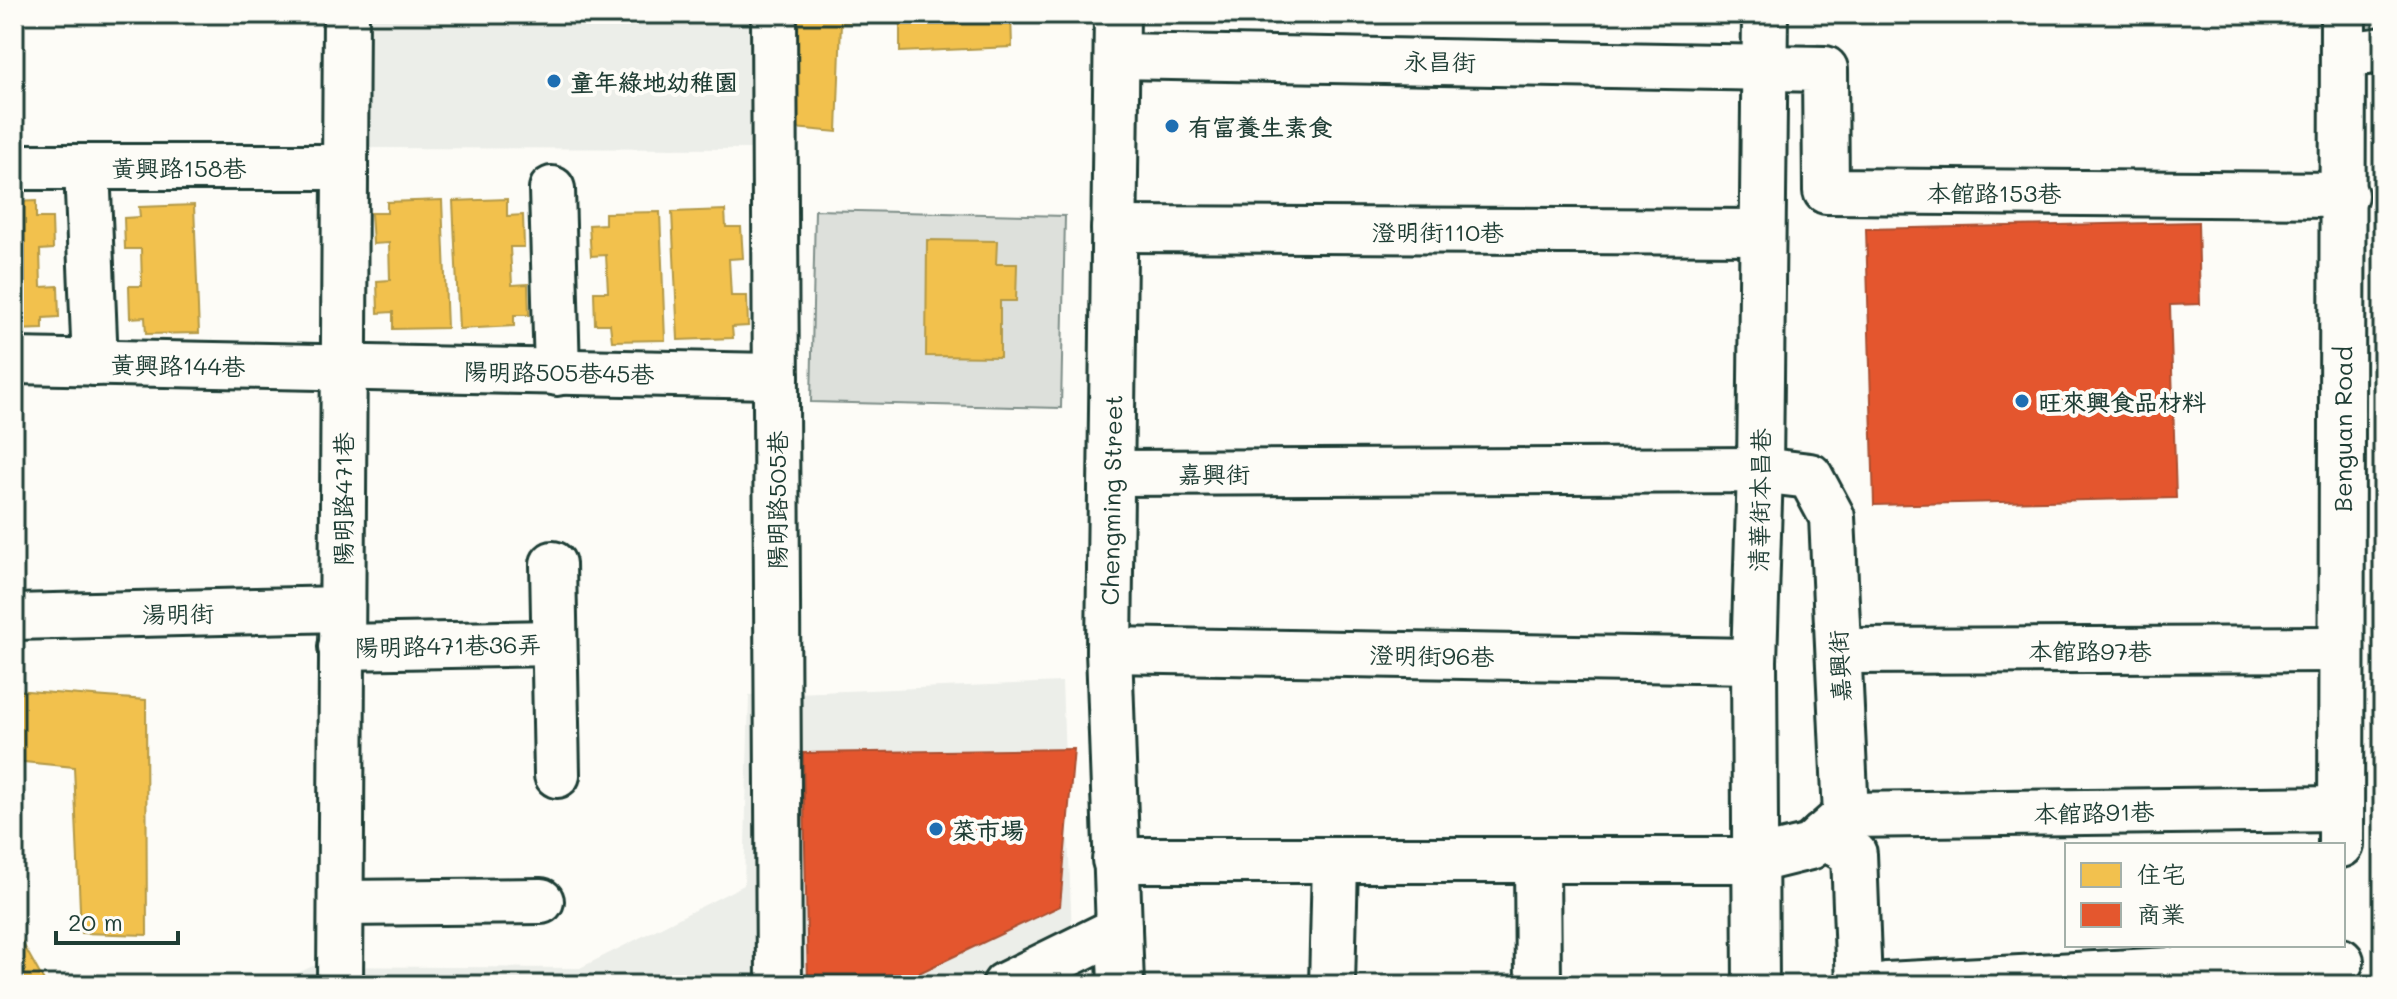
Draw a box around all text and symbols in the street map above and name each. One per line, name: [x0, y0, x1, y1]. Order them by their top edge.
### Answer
street label: 永昌街: [1404, 45, 1476, 77]
place label: 童年綠地幼稚園: [570, 66, 738, 97]
marker: 童年綠地幼稚園: [545, 72, 563, 90]
place label: 有富養生素食: [1188, 111, 1332, 142]
marker: 有富養生素食: [1163, 117, 1181, 135]
street label: 黃興路158巷: [111, 152, 247, 183]
street label: 本館路153巷: [1927, 177, 2061, 208]
street label: 澄明街110巷: [1372, 216, 1504, 247]
street label: Benguan Road: [2326, 346, 2358, 512]
street label: 黃興路144巷: [110, 348, 246, 382]
street label: 陽明路505巷45巷: [463, 355, 655, 389]
place label: 旺來興食品材料: [2038, 386, 2206, 417]
marker: 旺來興食品材料: [2013, 392, 2031, 410]
street label: Chengming Street: [1094, 394, 1128, 606]
street label: 清華街本昌巷: [1742, 428, 1776, 572]
street label: 陽明路505巷: [761, 431, 792, 569]
street label: 陽明路471巷: [327, 432, 358, 566]
street label: 嘉興街: [1178, 458, 1250, 489]
street label: 湯明街: [142, 597, 214, 629]
street label: 陽明路471巷36弄: [354, 628, 542, 662]
street label: 嘉興街: [1822, 629, 1856, 703]
street label: 本館路97巷: [2028, 635, 2152, 666]
street label: 澄明街96巷: [1369, 638, 1495, 672]
street label: 本館路91巷: [2033, 795, 2155, 829]
place label: 菜市場: [952, 814, 1024, 845]
marker: 菜市場: [927, 820, 945, 838]
legend: [2065, 843, 2345, 947]
text: 住宅: [2137, 858, 2185, 889]
scale bar: [56, 895, 178, 945]
text: 商業: [2137, 898, 2185, 929]
text: 20 m: [68, 906, 123, 937]

